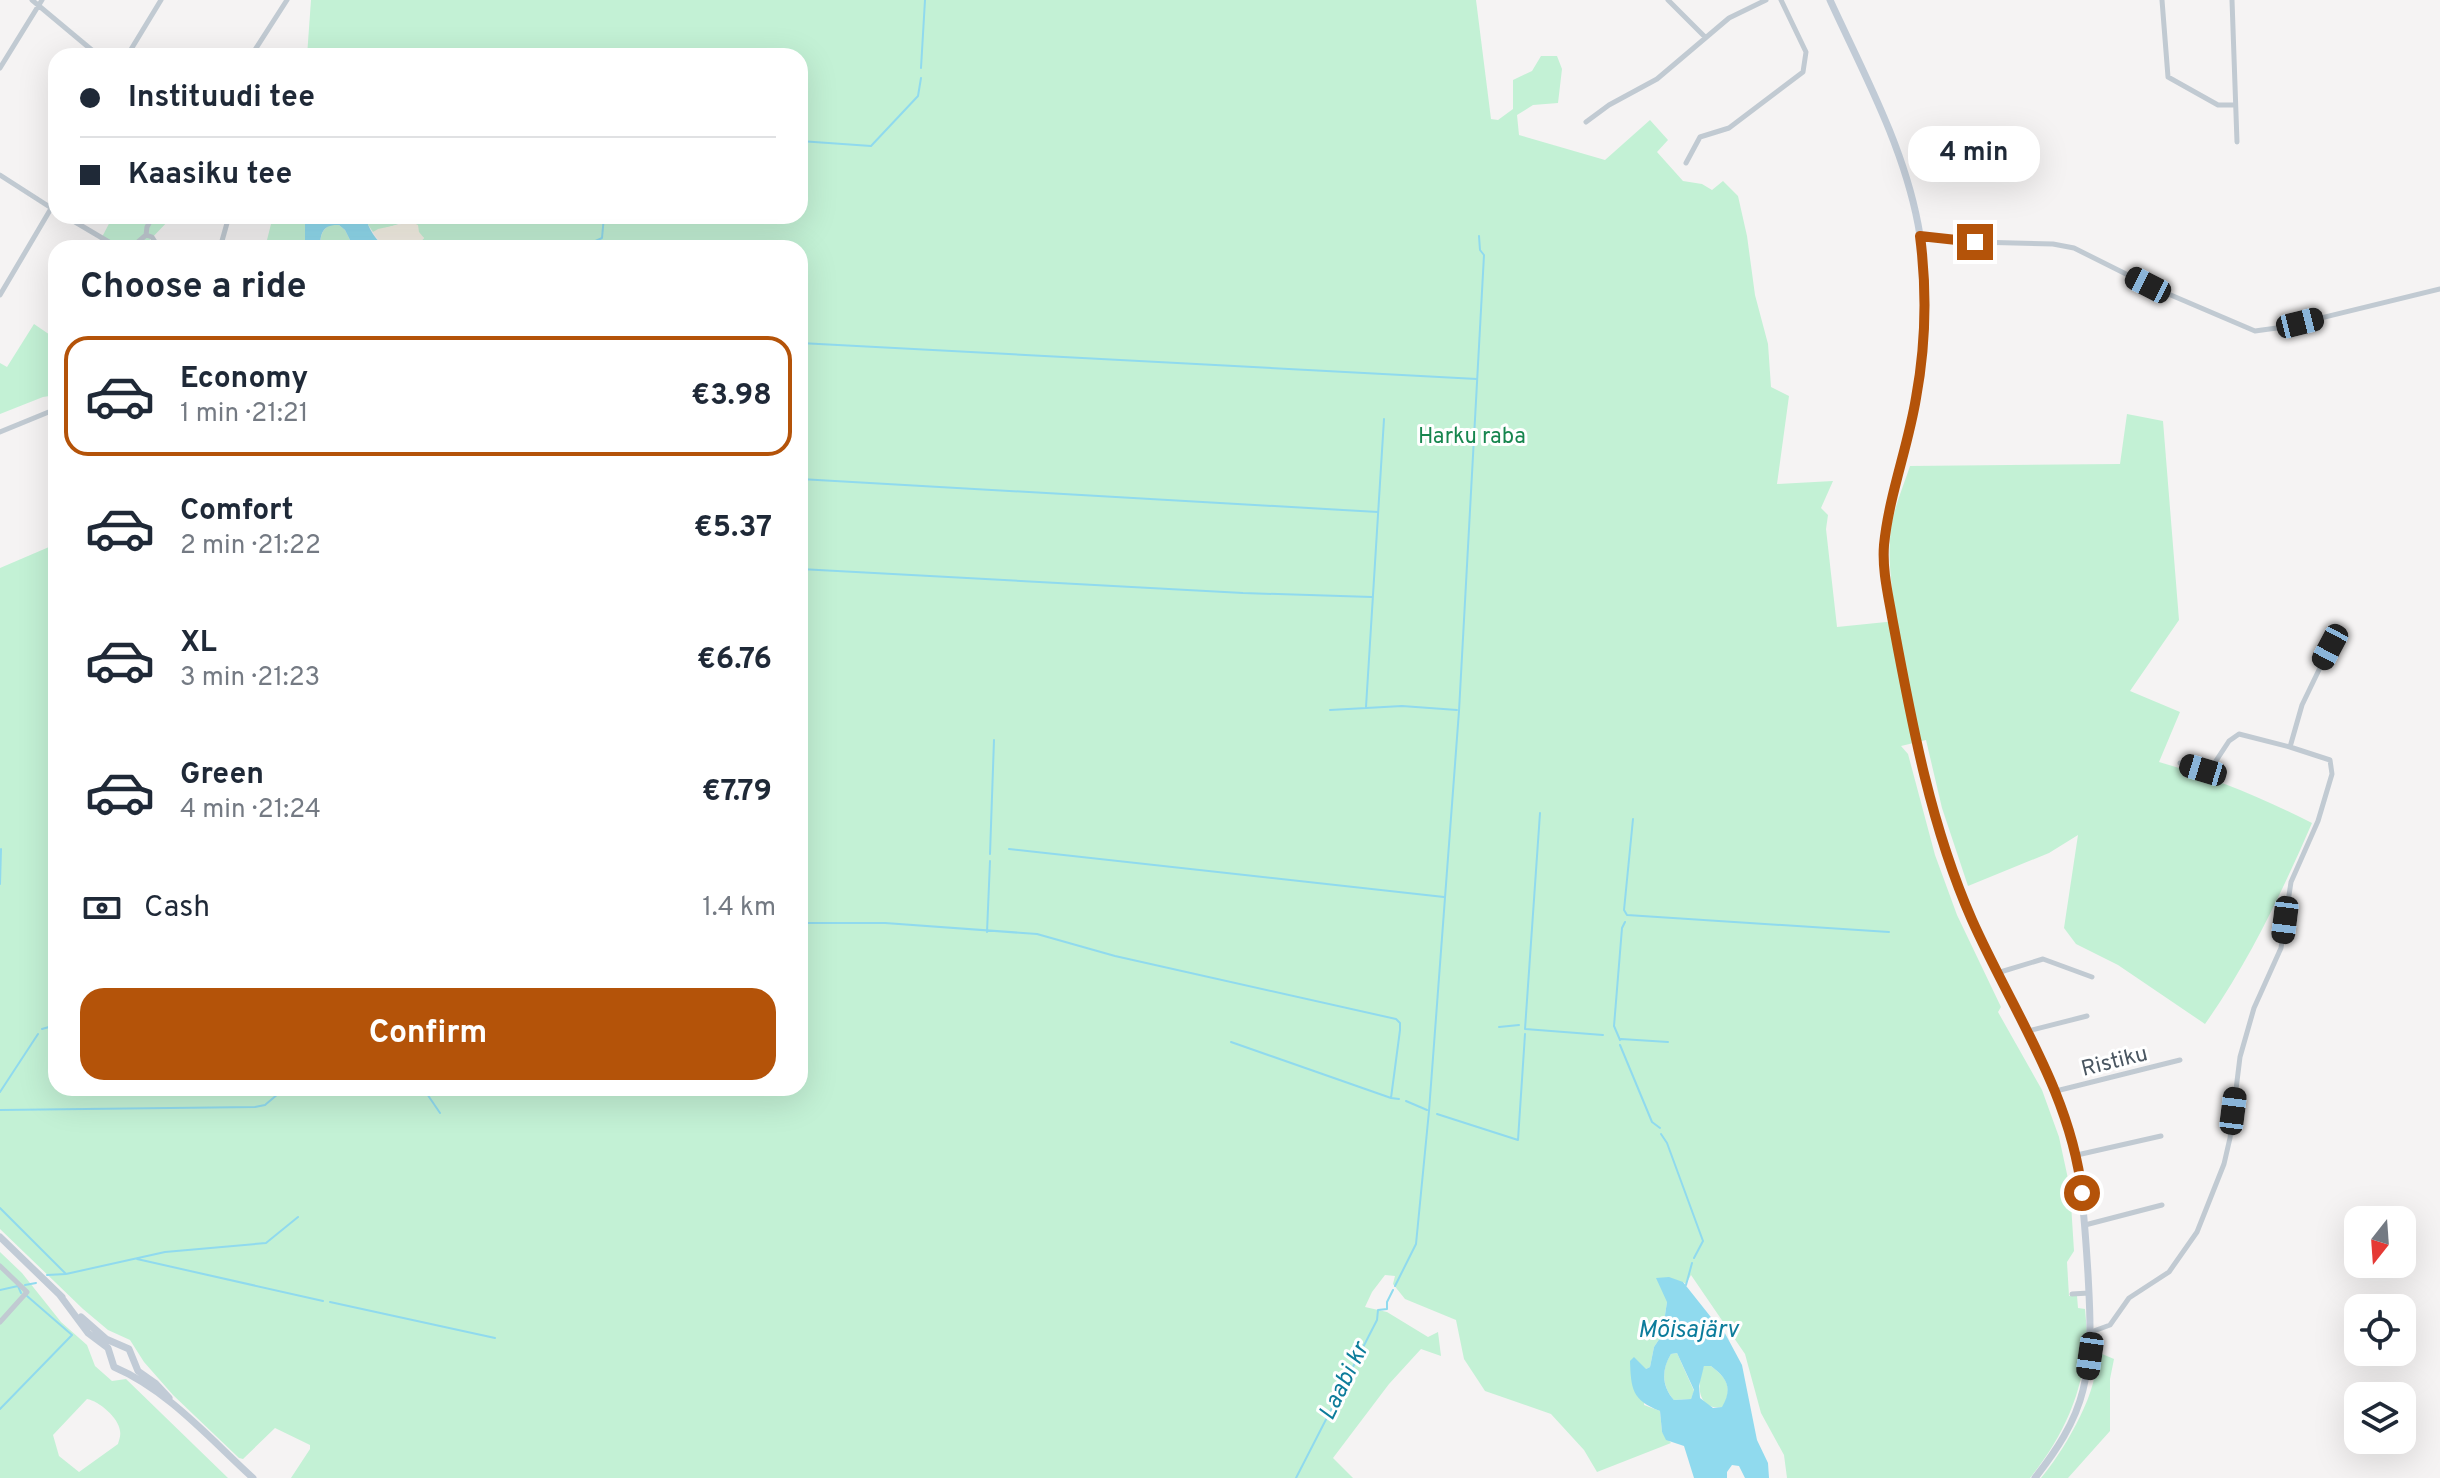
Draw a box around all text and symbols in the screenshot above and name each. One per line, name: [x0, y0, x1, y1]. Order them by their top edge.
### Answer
text: Instituudi tee: [128, 80, 315, 117]
callout: 4 min: [1909, 126, 2041, 182]
text: 4 min: [1940, 137, 2008, 170]
text: Kaasiku tee: [128, 157, 292, 194]
route end: [1957, 224, 1993, 260]
car: [2121, 263, 2175, 307]
text: Choose a ride: [80, 265, 306, 311]
car: [2274, 306, 2326, 340]
icon: car: [84, 360, 156, 432]
text: Economy: [180, 361, 308, 398]
text: €3.98: [691, 378, 772, 415]
text: 1 min · 21:21: [180, 398, 308, 431]
park label: Harku raba: [1418, 424, 1526, 451]
icon: car: [84, 492, 156, 564]
text: Comfort: [180, 493, 293, 530]
text: €5.37: [694, 510, 772, 547]
text: 2 min · 21:22: [180, 530, 321, 563]
car: [2308, 620, 2352, 674]
icon: car: [84, 624, 156, 696]
text: XL: [180, 625, 217, 662]
text: €6.76: [697, 642, 772, 679]
text: 3 min · 21:23: [180, 662, 320, 695]
car: [2177, 752, 2229, 788]
icon: car: [84, 756, 156, 828]
text: Green: [180, 757, 264, 794]
text: €7.79: [702, 774, 772, 811]
text: 4 min · 21:24: [180, 794, 321, 827]
icon: cash: [80, 886, 124, 930]
text: Cash: [144, 890, 210, 927]
text: 1.4 km: [702, 892, 776, 925]
car: [2270, 895, 2300, 945]
button: Confirm: [80, 988, 776, 1080]
street label: Ristiku: [2079, 1041, 2151, 1084]
car: [2218, 1086, 2248, 1136]
route start: [2064, 1175, 2100, 1211]
north arrow: [2344, 1206, 2416, 1278]
map controls: [2344, 1206, 2416, 1454]
button: locate: [2344, 1294, 2416, 1366]
water label: Mõisajärv: [1638, 1316, 1740, 1346]
car: [2075, 1331, 2105, 1381]
water label: Laabi kr: [1313, 1336, 1377, 1426]
button: layers: [2344, 1382, 2416, 1454]

